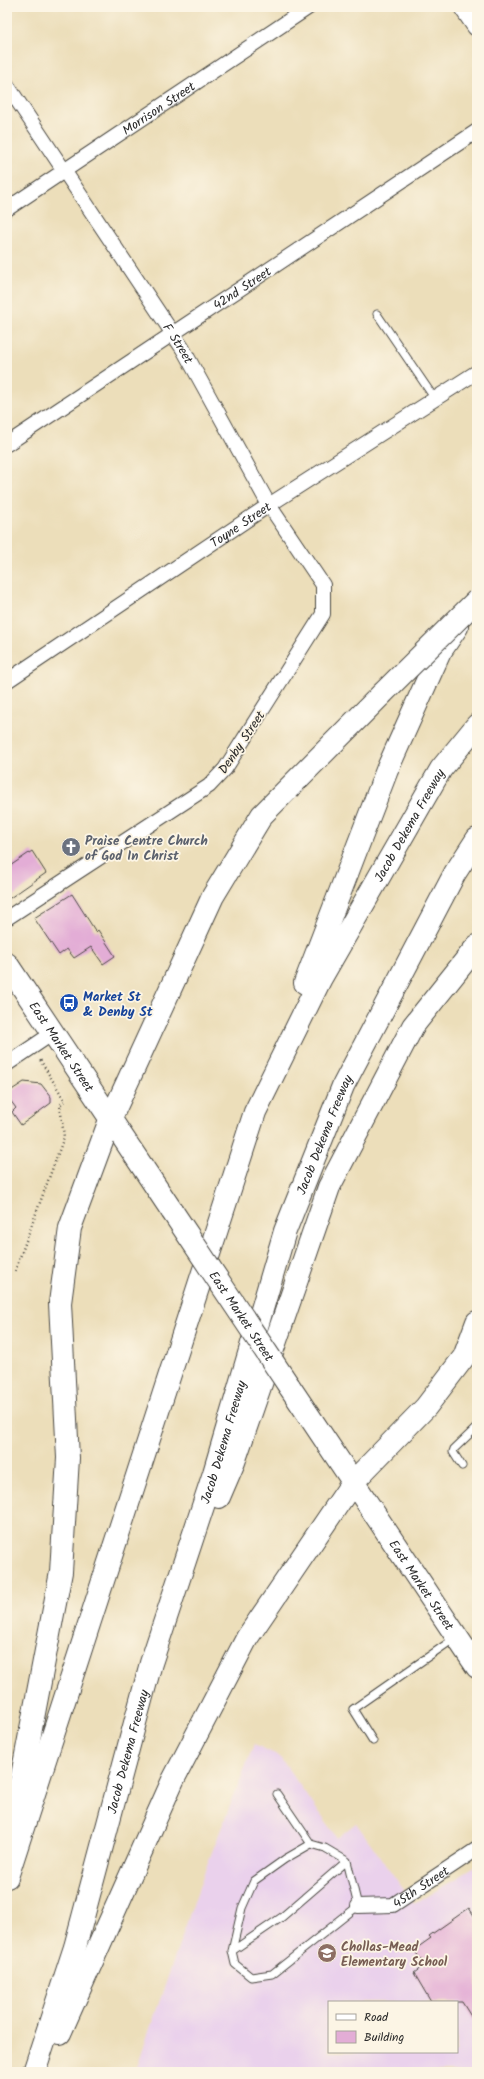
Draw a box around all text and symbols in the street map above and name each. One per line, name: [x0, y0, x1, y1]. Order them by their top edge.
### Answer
street label: Morrison Street: [118, 76, 201, 141]
street label: 42nd Street: [209, 261, 277, 316]
street label: F Street: [156, 319, 199, 369]
street label: Toyne Street: [206, 497, 277, 554]
street label: Denby Street: [213, 706, 272, 779]
street label: Jacob Dekema Freeway: [369, 764, 451, 886]
place label: Praise Centre Church of God In Christ: [85, 831, 208, 867]
church icon: Praise Centre Church of God In Christ: [60, 836, 82, 858]
place label: Market St & Denby St: [83, 987, 153, 1023]
bus stop icon: Market St & Denby St: [58, 992, 80, 1014]
street label: East Market Street: [23, 997, 99, 1098]
street label: Jacob Dekema Freeway: [292, 1071, 359, 1198]
street label: East Market Street: [203, 1267, 279, 1367]
street label: Jacob Dekema Freeway: [196, 1377, 253, 1507]
street label: East Market Street: [383, 1536, 459, 1636]
street label: Jacob Dekema Freeway: [102, 1687, 156, 1816]
street label: 45th Street: [389, 1861, 455, 1915]
place label: Chollas-Mead Elementary School: [341, 1937, 448, 1973]
school or university icon: Chollas-Mead Elementary School: [316, 1942, 338, 1964]
legend: [328, 2001, 458, 2053]
text: Road: [364, 2008, 389, 2027]
text: Building: [364, 2028, 404, 2047]

